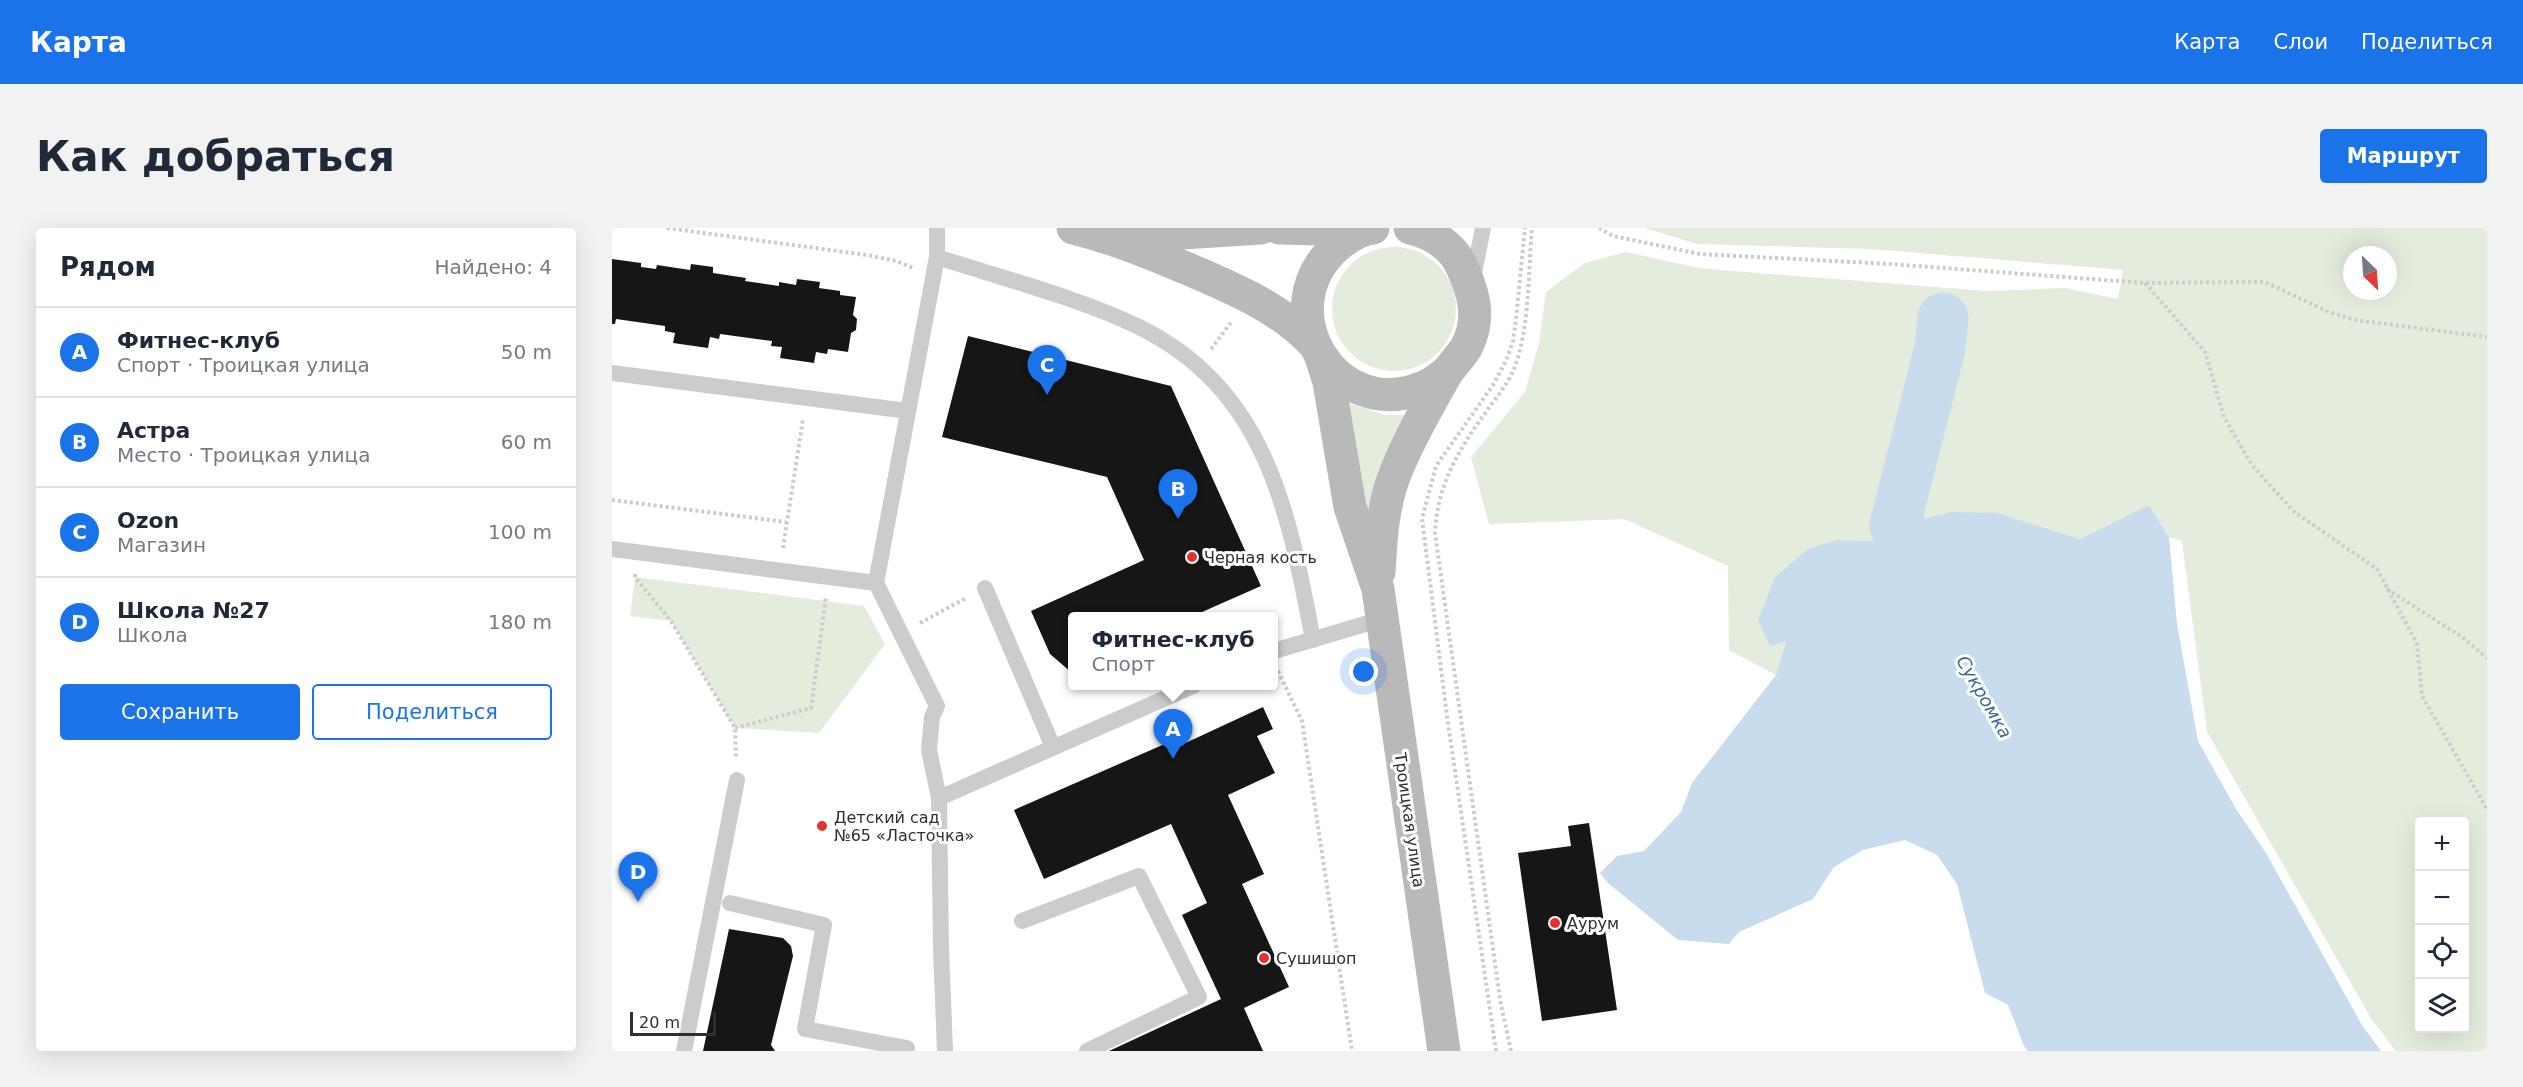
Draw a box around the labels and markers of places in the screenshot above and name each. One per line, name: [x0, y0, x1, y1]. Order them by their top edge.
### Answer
pin: C: [1028, 346, 1066, 395]
pin: B: [1158, 470, 1198, 519]
place label: Черная кость: [1204, 548, 1317, 567]
marker: Черная кость: [1185, 550, 1199, 564]
pin: A: [1154, 710, 1192, 759]
place label: Детский сад №65 «Ласточка»: [834, 808, 974, 845]
marker: Детский сад №65 «Ласточка»: [815, 819, 829, 833]
pin: D: [618, 852, 658, 902]
place label: Аурум: [1567, 914, 1619, 933]
marker: Аурум: [1548, 916, 1562, 930]
place label: Сушишоп: [1276, 949, 1357, 968]
marker: Сушишоп: [1257, 951, 1271, 965]

